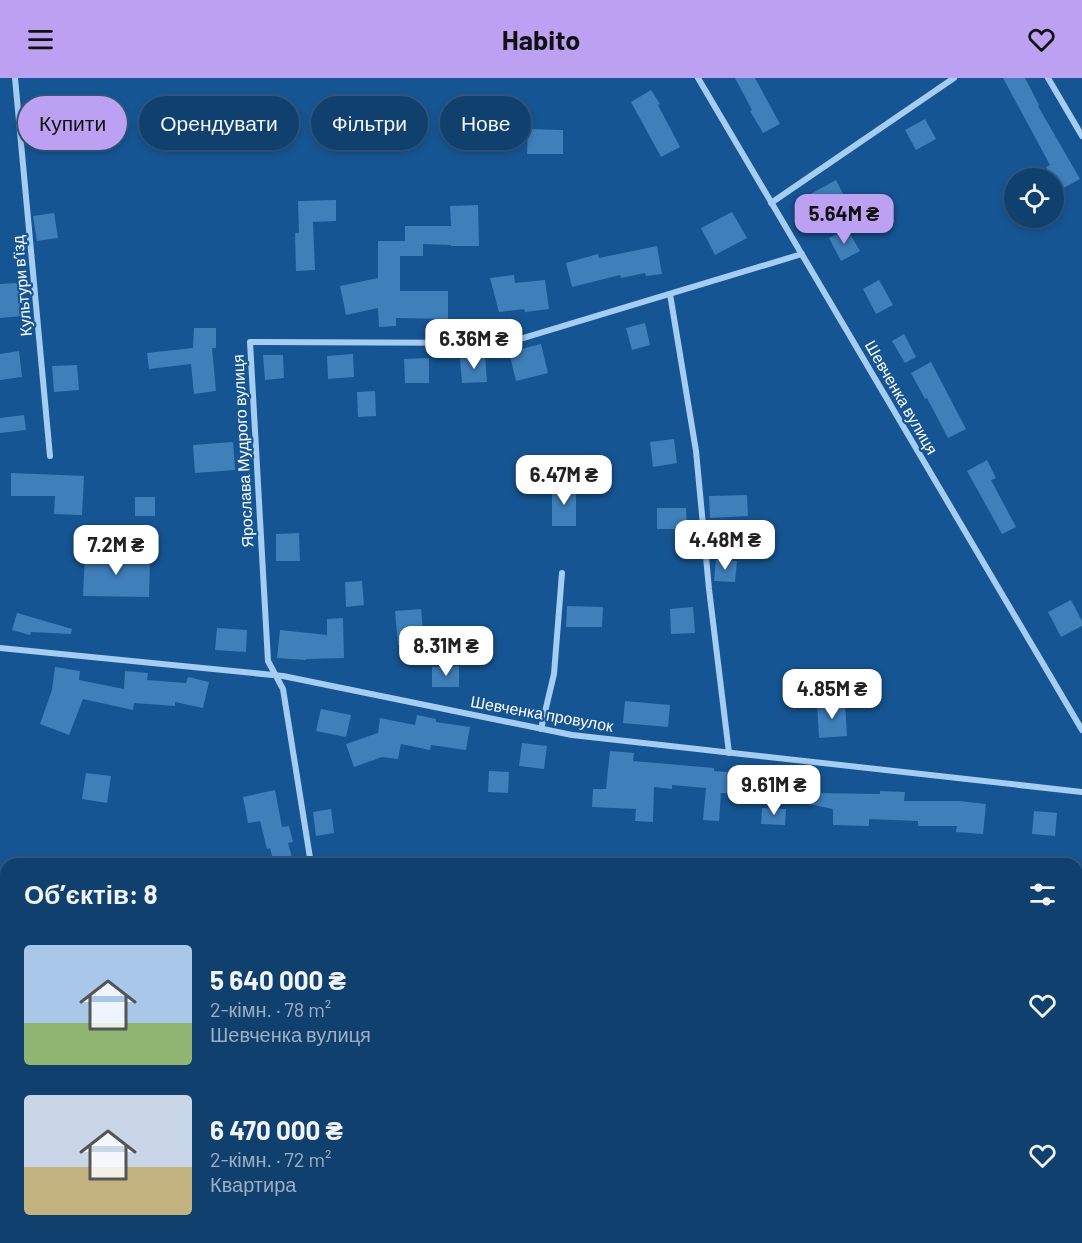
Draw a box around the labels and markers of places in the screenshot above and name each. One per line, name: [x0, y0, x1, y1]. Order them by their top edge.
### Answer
pin: 5.64M ₴: [789, 194, 899, 245]
pin: 6.36M ₴: [419, 319, 529, 370]
pin: 6.47M ₴: [509, 455, 619, 506]
pin: 4.48M ₴: [670, 520, 780, 571]
pin: 7.2M ₴: [67, 525, 165, 576]
pin: 8.31M ₴: [391, 626, 501, 677]
pin: 4.85M ₴: [777, 669, 887, 720]
pin: 9.61M ₴: [719, 765, 829, 816]

